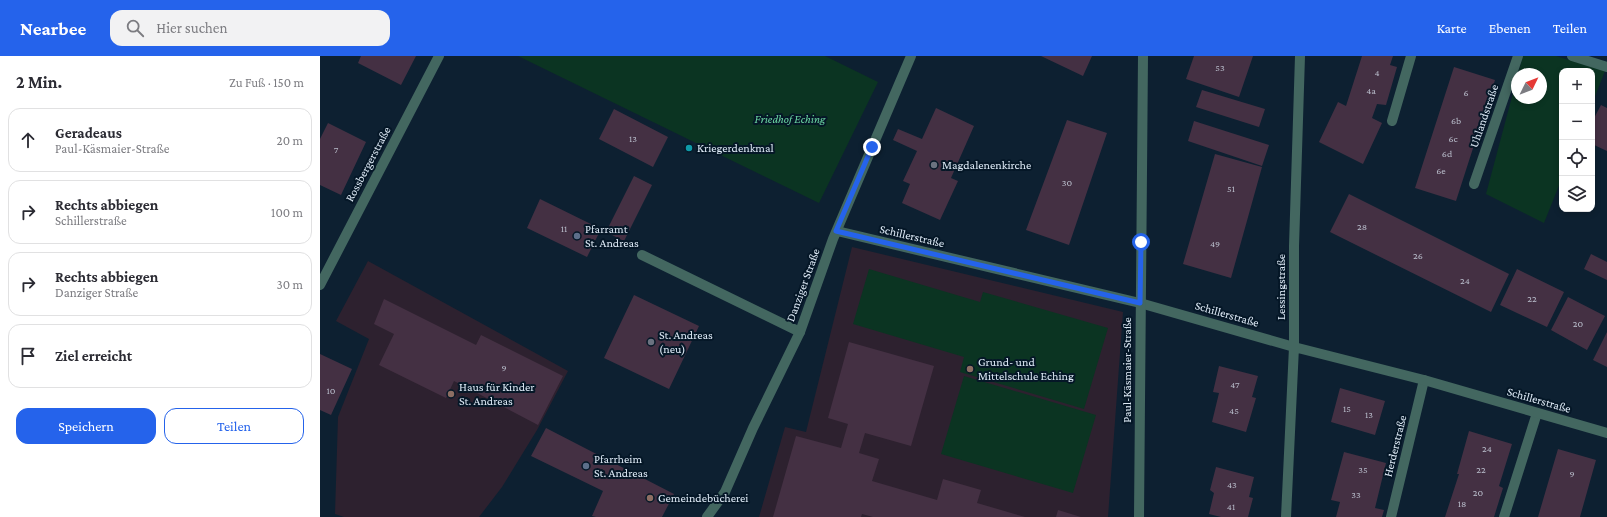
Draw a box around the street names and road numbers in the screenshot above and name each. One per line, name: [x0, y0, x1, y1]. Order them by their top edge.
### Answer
street label: Uhlandstraße: [1467, 83, 1501, 149]
street label: Rossbergerstraße: [342, 124, 394, 204]
street label: Schillerstraße: [878, 222, 946, 250]
street label: Danziger Straße: [783, 246, 823, 324]
street label: Lessingstraße: [1274, 254, 1288, 320]
street label: Schillerstraße: [1193, 298, 1261, 330]
street label: Paul-Käsmaier-Straße: [1120, 317, 1134, 423]
street label: Schillerstraße: [1505, 384, 1573, 416]
street label: Herderstraße: [1381, 414, 1409, 478]

